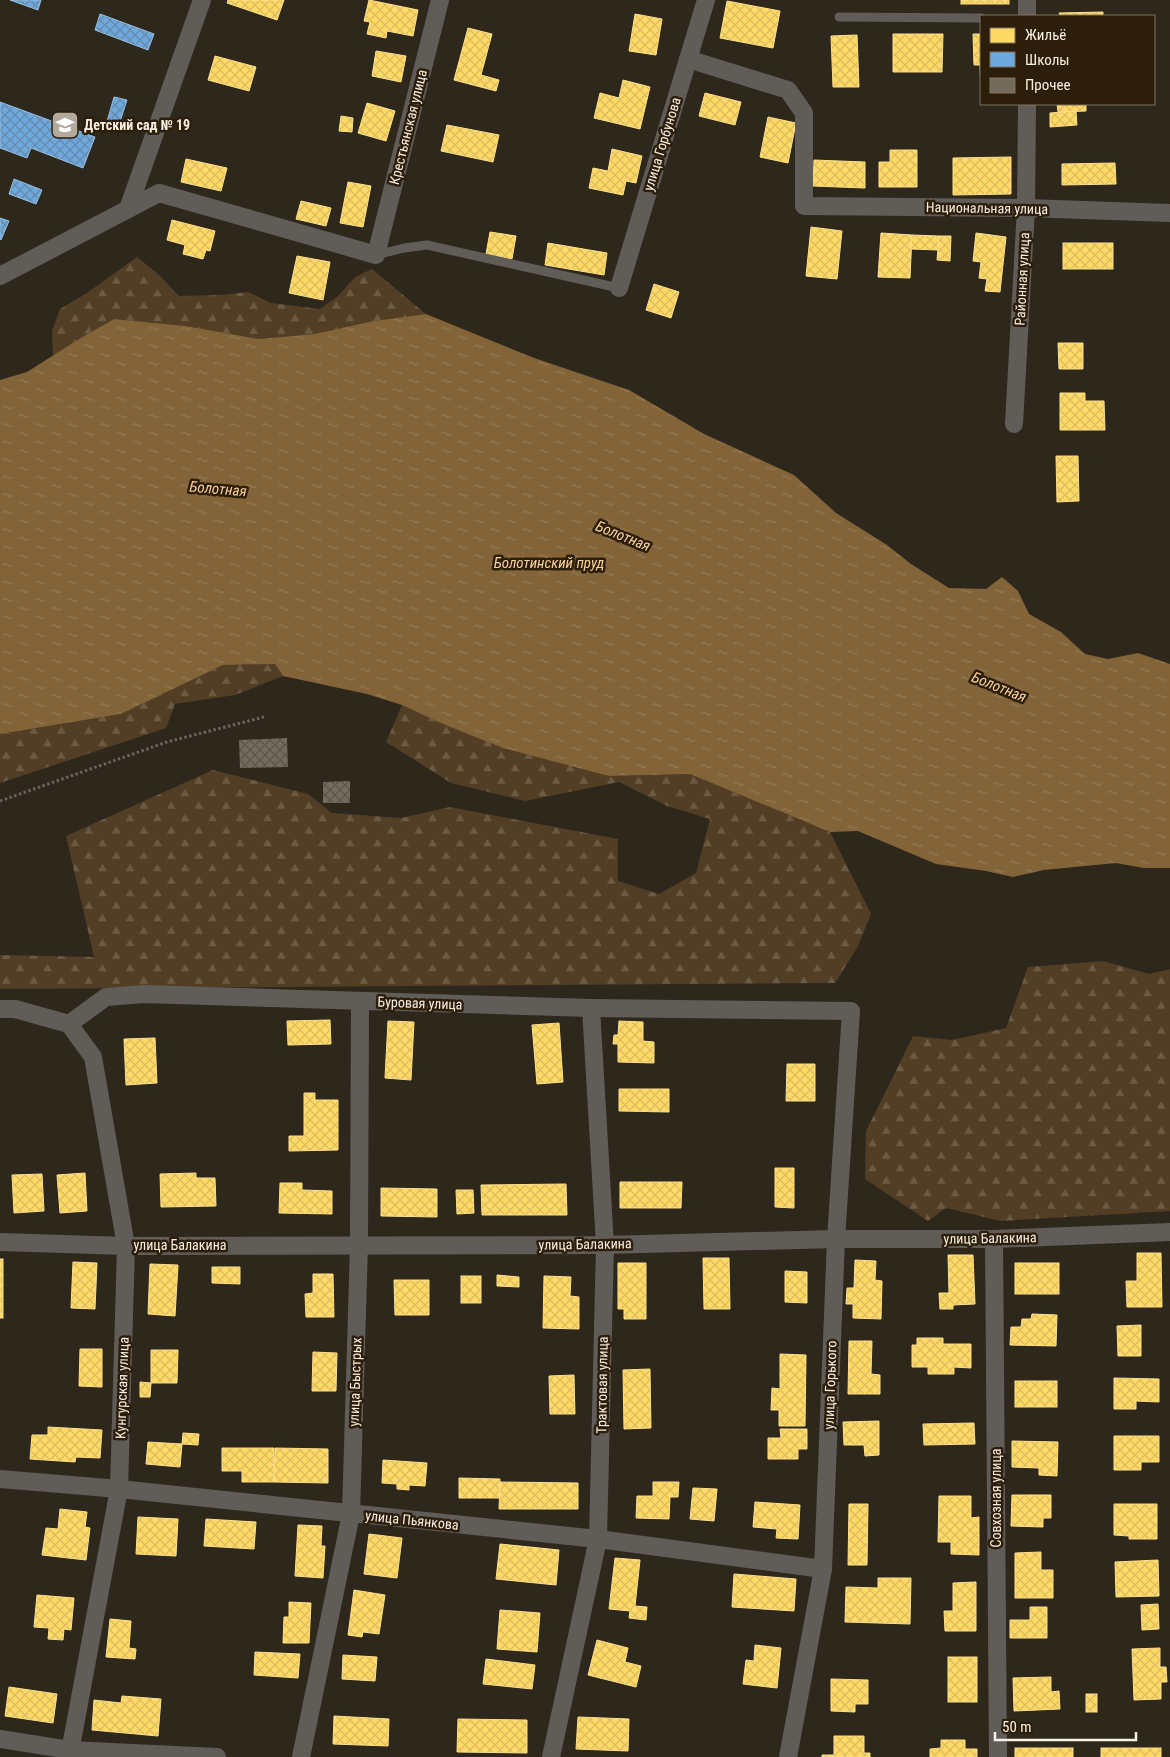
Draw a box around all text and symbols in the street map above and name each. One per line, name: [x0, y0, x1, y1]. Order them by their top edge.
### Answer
legend: [980, 15, 1155, 105]
text: Жильё: [1025, 26, 1066, 44]
text: Школы: [1025, 51, 1070, 69]
street label: Крестьянская улица: [386, 68, 430, 186]
text: Прочее: [1025, 76, 1071, 94]
street label: улица Горбунова: [640, 95, 684, 193]
school or university icon: Детский сад № 19: [50, 110, 80, 140]
place label: Детский сад № 19: [84, 117, 190, 133]
street label: Национальная улица: [926, 199, 1048, 217]
street label: Районная улица: [1012, 232, 1032, 326]
water label: Болотная: [189, 478, 247, 500]
water label: Болотная: [593, 517, 653, 555]
water label: Болотинский пруд: [494, 554, 605, 572]
water label: Болотная: [969, 668, 1029, 706]
street label: Буровая улица: [377, 994, 463, 1012]
street label: улица Балакина: [943, 1229, 1037, 1247]
street label: улица Балакина: [538, 1235, 632, 1253]
street label: улица Балакина: [133, 1237, 227, 1253]
street label: Трактовая улица: [593, 1336, 611, 1434]
street label: Кунгурская улица: [112, 1337, 132, 1439]
street label: улица Быстрых: [345, 1337, 365, 1427]
street label: улица Горького: [820, 1340, 840, 1430]
street label: Совхозная улица: [988, 1449, 1004, 1547]
street label: улица Пьянкова: [365, 1507, 459, 1533]
scale bar: [995, 1710, 1136, 1742]
text: 50 m: [1002, 1718, 1032, 1736]

